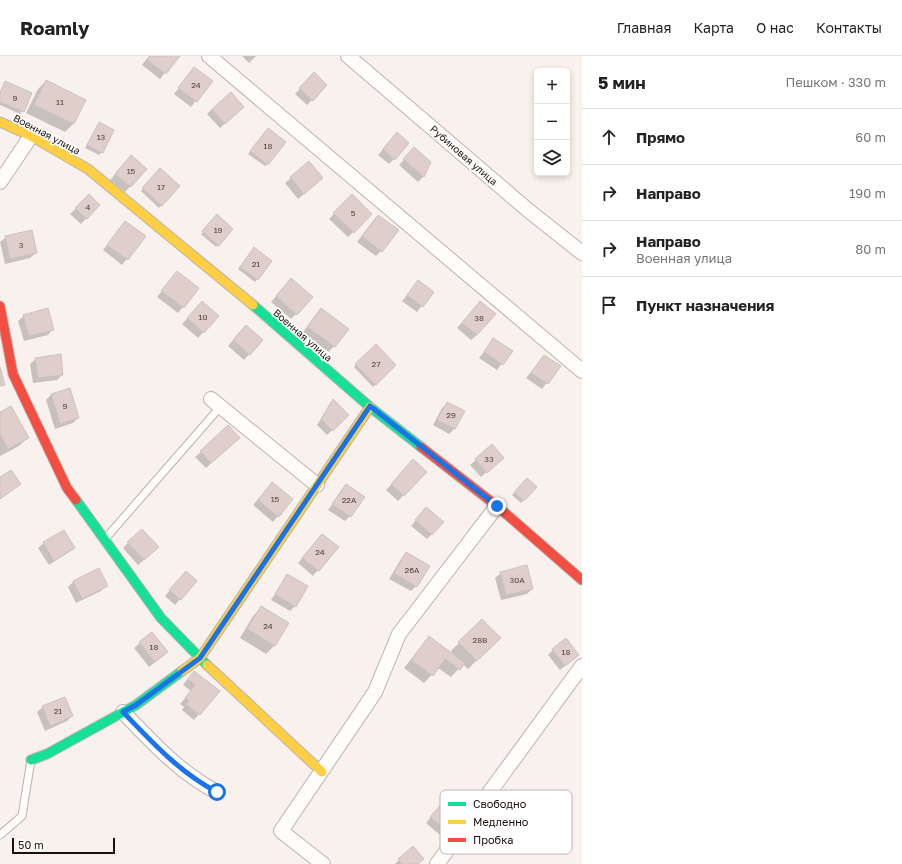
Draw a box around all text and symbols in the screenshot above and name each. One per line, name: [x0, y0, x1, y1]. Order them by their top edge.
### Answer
text: Roamly: [20, 16, 89, 39]
text: Главная: [617, 19, 671, 36]
text: Карта: [693, 19, 734, 36]
text: О нас: [756, 19, 794, 36]
text: Контакты: [816, 19, 882, 36]
map controls: [534, 68, 570, 176]
button: +: [534, 68, 570, 104]
text: 5 мин: [598, 72, 646, 93]
text: Пешком · 330 m: [785, 74, 886, 90]
house number: 24: [191, 80, 201, 90]
house number: 9: [13, 93, 18, 103]
house number: 11: [56, 97, 64, 107]
button: −: [534, 104, 570, 140]
street label: Военная улица: [12, 111, 82, 157]
street label: Рубиновая улица: [428, 122, 500, 188]
icon: ahead: [598, 126, 620, 148]
text: Прямо: [636, 128, 685, 146]
text: 60 m: [855, 129, 886, 145]
house number: 13: [97, 132, 106, 142]
button: layers: [534, 140, 570, 176]
house number: 18: [264, 141, 272, 151]
house number: 15: [127, 166, 136, 176]
house number: 17: [157, 182, 165, 192]
icon: right: [598, 182, 620, 204]
text: Направо: [636, 184, 701, 202]
text: 190 m: [849, 185, 886, 201]
house number: 4: [86, 202, 91, 212]
house number: 5: [351, 208, 356, 218]
house number: 19: [214, 225, 223, 235]
text: Направо: [636, 232, 701, 250]
icon: right: [598, 238, 620, 260]
house number: 3: [19, 240, 24, 250]
text: 80 m: [855, 241, 886, 257]
text: Военная улица: [636, 250, 732, 266]
house number: 21: [252, 259, 260, 269]
icon: arrive: [598, 294, 620, 316]
text: Пункт назначения: [636, 296, 774, 314]
street label: Военная улица: [271, 306, 335, 364]
house number: 10: [199, 312, 207, 322]
house number: 38: [474, 313, 484, 323]
house number: 27: [372, 359, 380, 369]
house number: 9: [63, 401, 68, 411]
house number: 29: [446, 410, 456, 420]
house number: 33: [484, 454, 494, 464]
house number: 15: [271, 494, 280, 504]
house number: 22А: [342, 495, 357, 505]
route end: [488, 497, 506, 515]
house number: 24: [315, 547, 325, 557]
house number: 26А: [405, 565, 420, 575]
house number: 30А: [510, 575, 525, 585]
house number: 24: [263, 621, 273, 631]
house number: 28В: [473, 635, 487, 645]
house number: 18: [150, 642, 158, 652]
house number: 18: [562, 647, 570, 657]
house number: 21: [54, 706, 62, 716]
route start: [208, 783, 226, 801]
legend: [440, 790, 572, 854]
text: Свободно: [473, 797, 527, 810]
text: Медленно: [473, 815, 529, 828]
text: Пробка: [473, 833, 514, 846]
scale bar: [12, 836, 115, 855]
text: 50 m: [18, 838, 44, 851]

